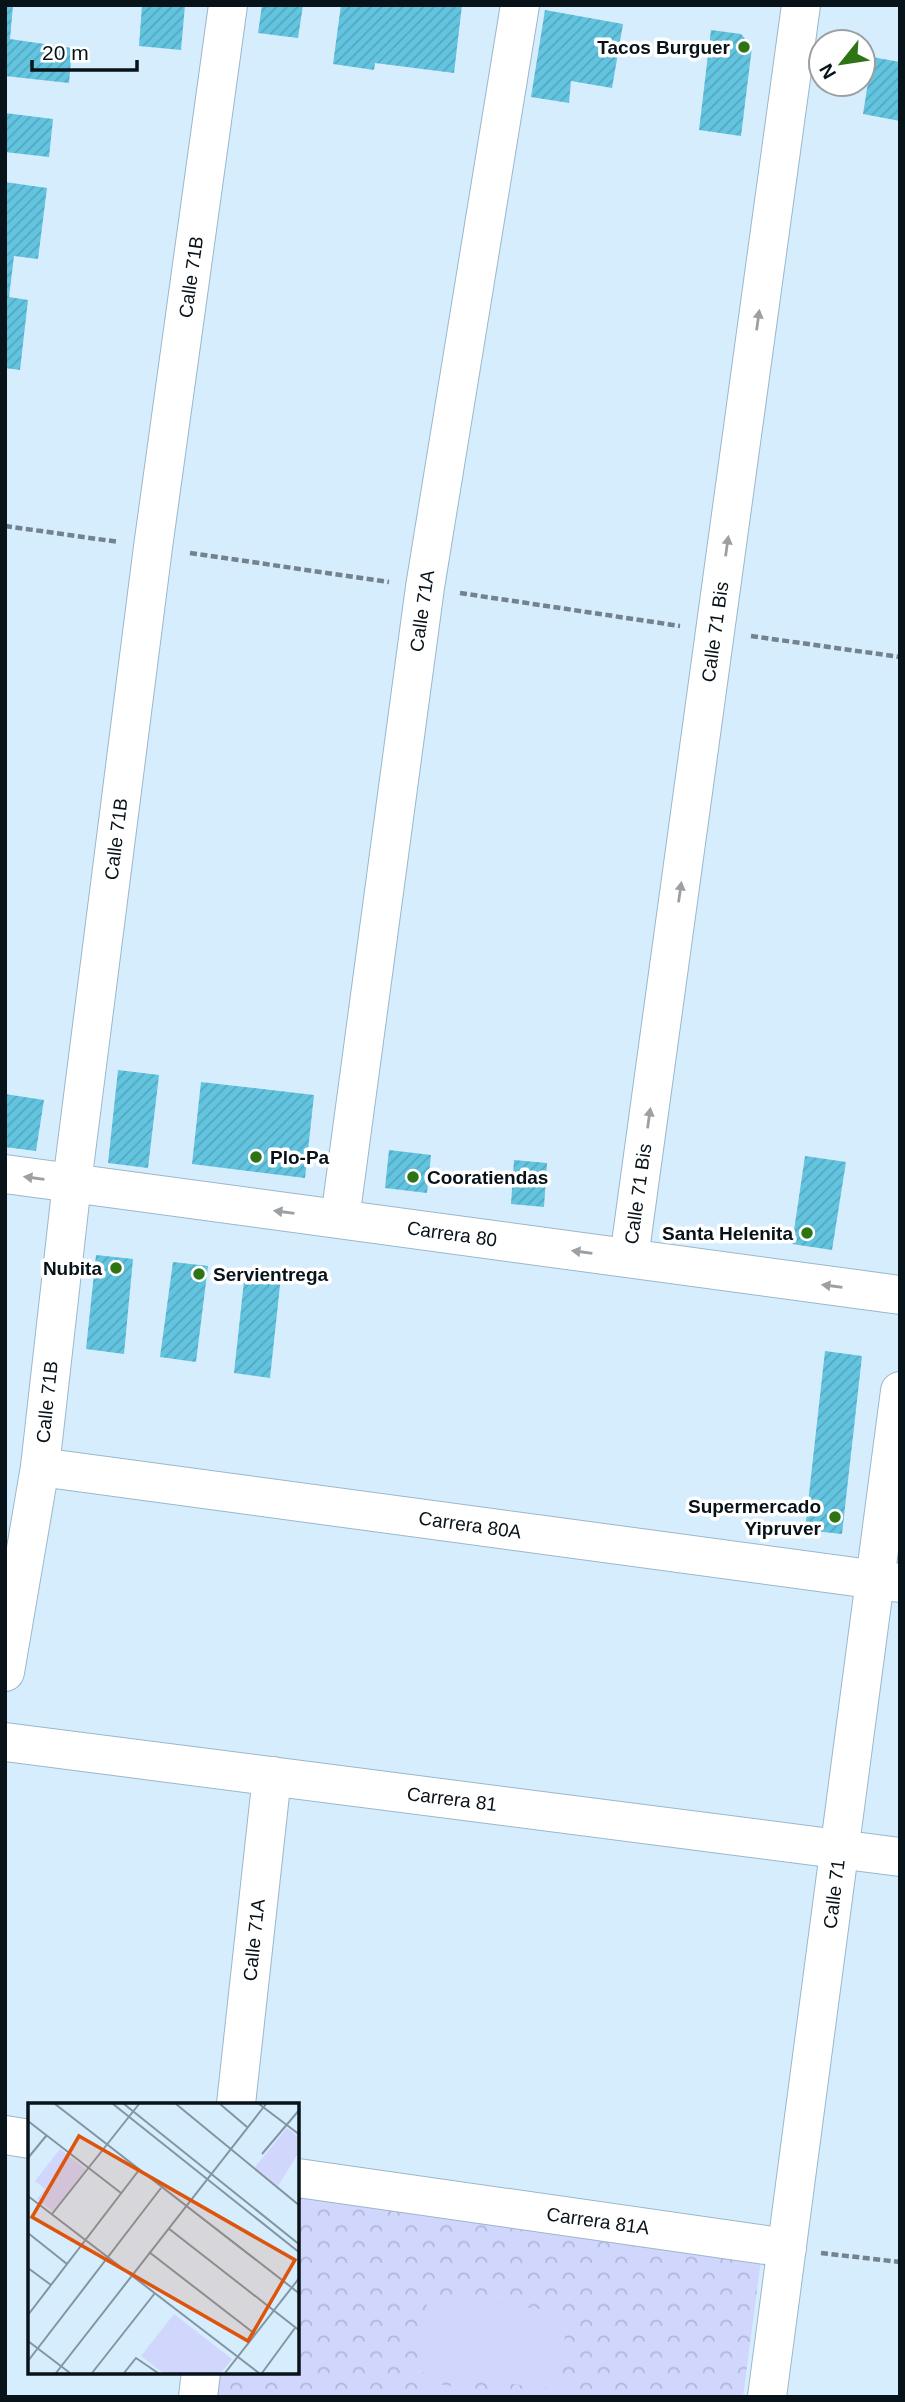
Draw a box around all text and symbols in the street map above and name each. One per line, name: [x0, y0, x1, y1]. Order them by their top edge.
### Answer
scale bar: [32, 28, 136, 72]
north arrow: [807, 28, 877, 98]
place label: Tacos Burguer: [597, 37, 731, 58]
marker: Tacos Burguer: [736, 39, 752, 55]
text: 20 m: [42, 41, 89, 64]
text: N: [815, 60, 840, 82]
street label: Calle 71B: [175, 235, 207, 319]
one-way arrow: [753, 309, 764, 331]
one-way arrow: [722, 535, 733, 557]
street label: Calle 71A: [406, 568, 438, 653]
street label: Calle 71 Bis: [698, 580, 732, 684]
street label: Calle 71B: [101, 797, 131, 881]
one-way arrow: [674, 881, 685, 903]
one-way arrow: [643, 1107, 654, 1129]
street label: Calle 71 Bis: [621, 1142, 655, 1246]
place label: Plo-Pa: [270, 1147, 330, 1168]
marker: Plo-Pa: [248, 1149, 264, 1165]
place label: Cooratiendas: [427, 1167, 548, 1188]
marker: Cooratiendas: [405, 1169, 421, 1185]
one-way arrow: [23, 1172, 45, 1183]
one-way arrow: [273, 1206, 295, 1217]
street label: Carrera 80: [406, 1217, 498, 1251]
place label: Santa Helenita: [662, 1223, 793, 1244]
marker: Santa Helenita: [799, 1225, 815, 1241]
one-way arrow: [571, 1246, 593, 1257]
place label: Nubita: [43, 1258, 102, 1279]
marker: Nubita: [108, 1260, 124, 1276]
place label: Servientrega: [213, 1264, 329, 1285]
marker: Servientrega: [191, 1266, 207, 1282]
one-way arrow: [821, 1280, 843, 1291]
street label: Calle 71B: [32, 1360, 62, 1444]
place label: Supermercado Yipruver: [688, 1496, 822, 1539]
street label: Carrera 80A: [417, 1507, 523, 1543]
marker: Supermercado Yipruver: [827, 1509, 843, 1525]
street label: Carrera 81: [406, 1783, 498, 1815]
street label: Calle 71: [819, 1858, 849, 1930]
street label: Calle 71A: [239, 1898, 269, 1982]
inset map: [28, 2103, 299, 2374]
street label: Carrera 81A: [545, 2203, 651, 2239]

